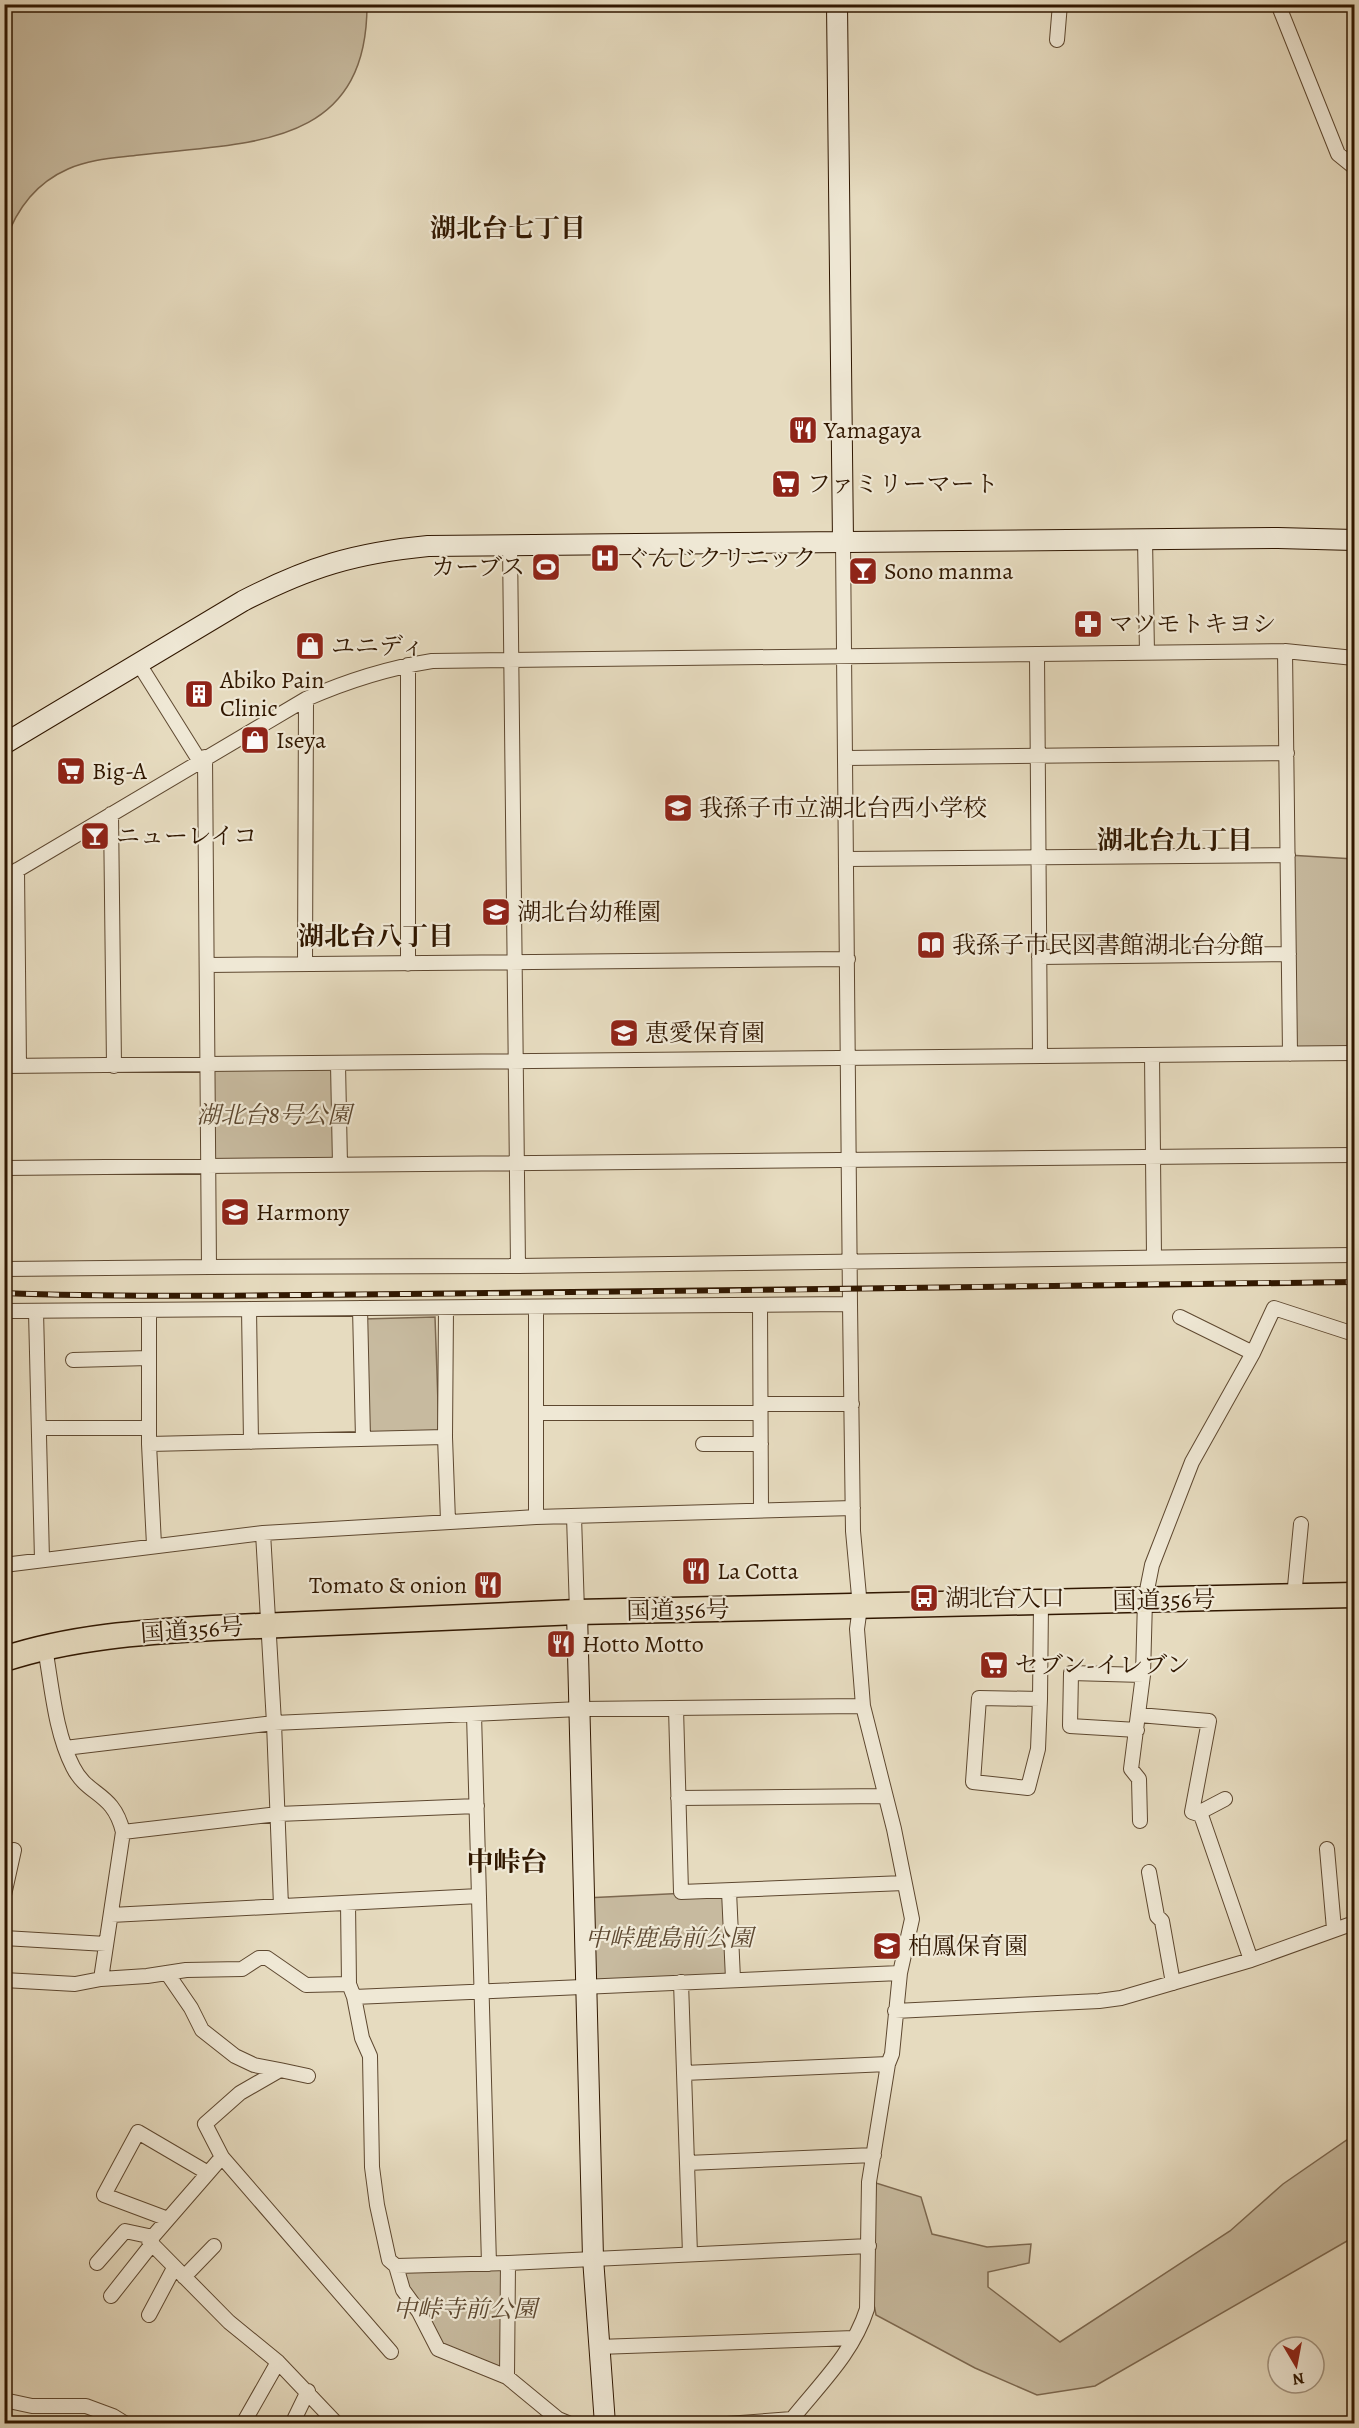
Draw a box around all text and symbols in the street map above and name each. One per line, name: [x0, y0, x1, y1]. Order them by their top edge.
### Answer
district label: 湖北台七丁目: [430, 211, 586, 246]
restaurant icon: Yamagaya: [787, 414, 819, 446]
place label: Yamagaya: [823, 414, 923, 446]
supermarket icon: ファミリーマート: [770, 468, 802, 500]
place label: ファミリーマート: [807, 468, 999, 500]
hospital icon: ぐんじクリニック: [589, 542, 621, 574]
place label: ぐんじクリニック: [626, 542, 817, 574]
place label: カーブス: [431, 551, 525, 583]
sports icon: カーブス: [530, 551, 562, 583]
bar icon: Sono manma: [847, 555, 879, 587]
place label: Sono manma: [884, 555, 1014, 587]
pharmacy icon: マツモトキヨシ: [1072, 608, 1104, 640]
place label: マツモトキヨシ: [1109, 608, 1276, 640]
shop icon: ユニディ: [294, 630, 326, 662]
place label: ユニディ: [331, 630, 425, 662]
place label: Abiko Pain Clinic: [219, 664, 325, 724]
building icon: Abiko Pain Clinic: [183, 678, 215, 710]
shop icon: Iseya: [239, 724, 271, 756]
place label: Iseya: [276, 724, 327, 756]
supermarket icon: Big-A: [55, 755, 87, 787]
place label: Big-A: [92, 755, 148, 787]
school or university icon: 我孫子市立湖北台西小学校: [662, 792, 694, 824]
place label: 我孫子市立湖北台西小学校: [699, 792, 987, 824]
bar icon: ニューレイコ: [79, 820, 111, 852]
place label: ニューレイコ: [116, 820, 257, 852]
district label: 湖北台九丁目: [1097, 823, 1253, 858]
school or university icon: 湖北台幼稚園: [480, 896, 512, 928]
place label: 湖北台幼稚園: [517, 896, 661, 928]
district label: 湖北台八丁目: [298, 919, 454, 954]
library icon: 我孫子市民図書館湖北台分館: [915, 929, 947, 961]
place label: 我孫子市民図書館湖北台分館: [952, 929, 1264, 961]
school or university icon: 恵愛保育園: [608, 1017, 640, 1049]
place label: 恵愛保育園: [645, 1017, 765, 1049]
park label: 湖北台8号公園: [196, 1099, 356, 1131]
school or university icon: Harmony: [219, 1196, 251, 1228]
place label: Harmony: [256, 1196, 350, 1228]
restaurant icon: La Cotta: [680, 1555, 712, 1587]
place label: La Cotta: [717, 1555, 799, 1587]
place label: Tomato & onion: [309, 1569, 467, 1601]
restaurant icon: Tomato & onion: [472, 1569, 504, 1601]
bus stop icon: 湖北台入口: [908, 1582, 940, 1614]
place label: 湖北台入口: [945, 1582, 1065, 1614]
street label: 国道356号: [1112, 1583, 1216, 1617]
street label: 国道356号: [626, 1593, 730, 1627]
street label: 国道356号: [139, 1610, 245, 1650]
restaurant icon: Hotto Motto: [545, 1628, 577, 1660]
place label: Hotto Motto: [582, 1628, 704, 1660]
supermarket icon: セブン-イレブン: [978, 1649, 1010, 1681]
place label: セブン-イレブン: [1015, 1649, 1190, 1681]
district label: 中峠台: [467, 1844, 548, 1880]
park label: 中峠鹿島前公園: [585, 1922, 757, 1954]
school or university icon: 柏鳳保育園: [871, 1930, 903, 1962]
place label: 柏鳳保育園: [908, 1930, 1028, 1962]
park label: 中峠寺前公園: [393, 2293, 541, 2325]
north arrow: [1266, 2335, 1326, 2395]
text: N: [1290, 2367, 1306, 2391]

